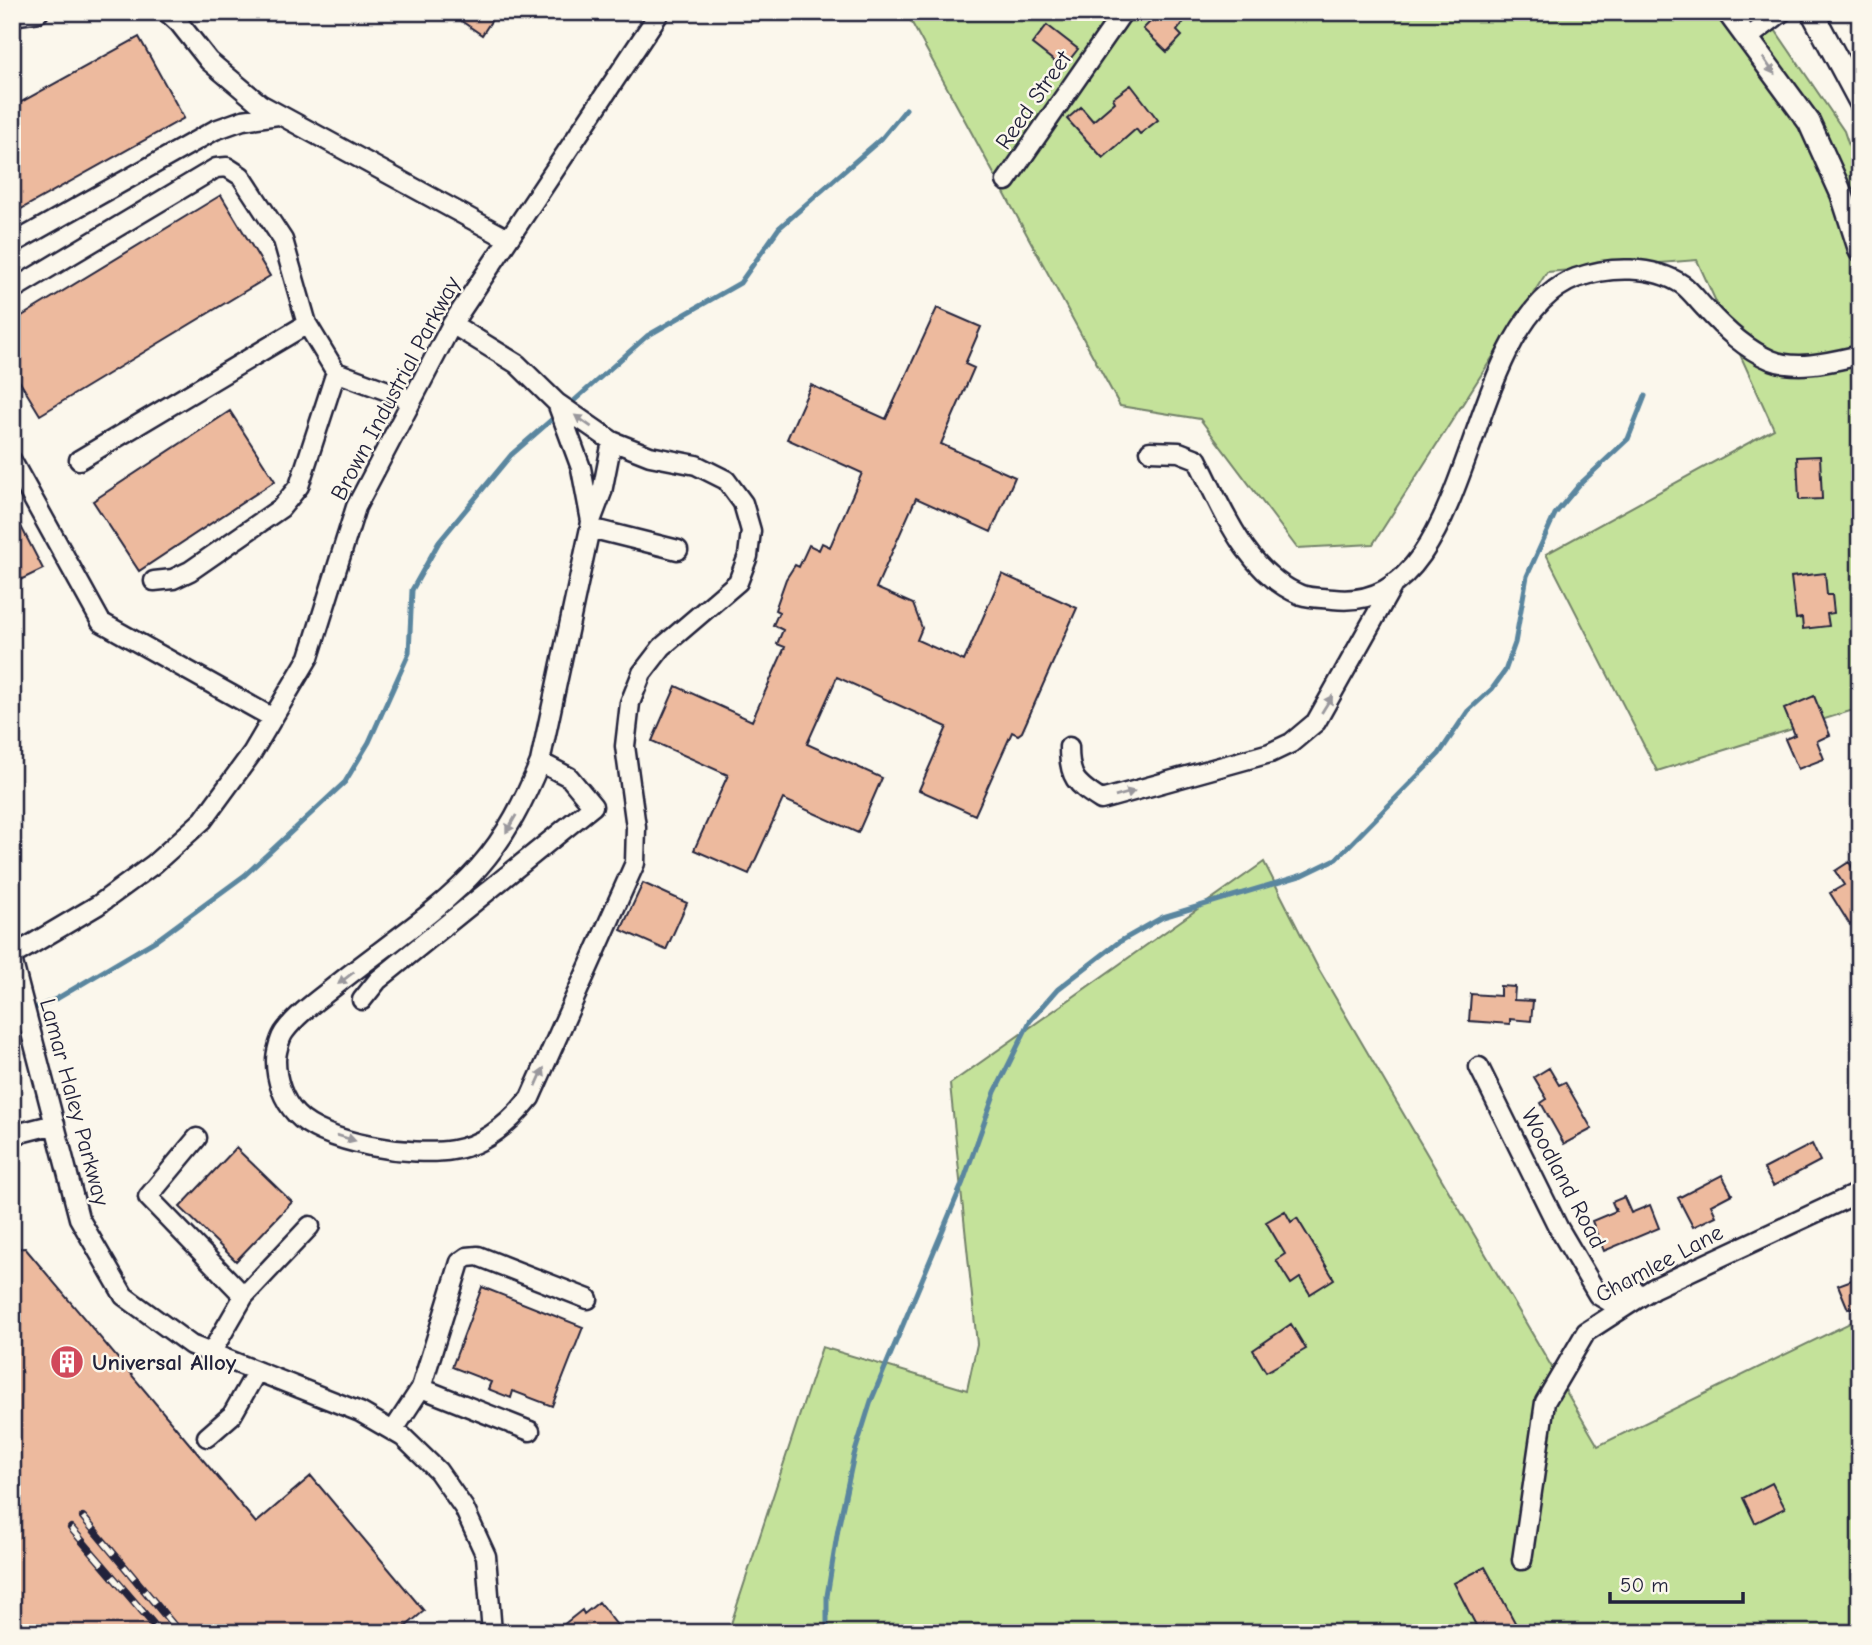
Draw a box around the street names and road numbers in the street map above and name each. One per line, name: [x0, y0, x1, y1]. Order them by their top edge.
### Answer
street label: Reed Street: [990, 45, 1078, 155]
street label: Brown Industrial Parkway: [325, 271, 466, 505]
street label: Lamar Haley Parkway: [34, 996, 115, 1209]
street label: Woodland Road: [1515, 1104, 1612, 1253]
street label: Chamlee Lane: [1591, 1219, 1728, 1308]

